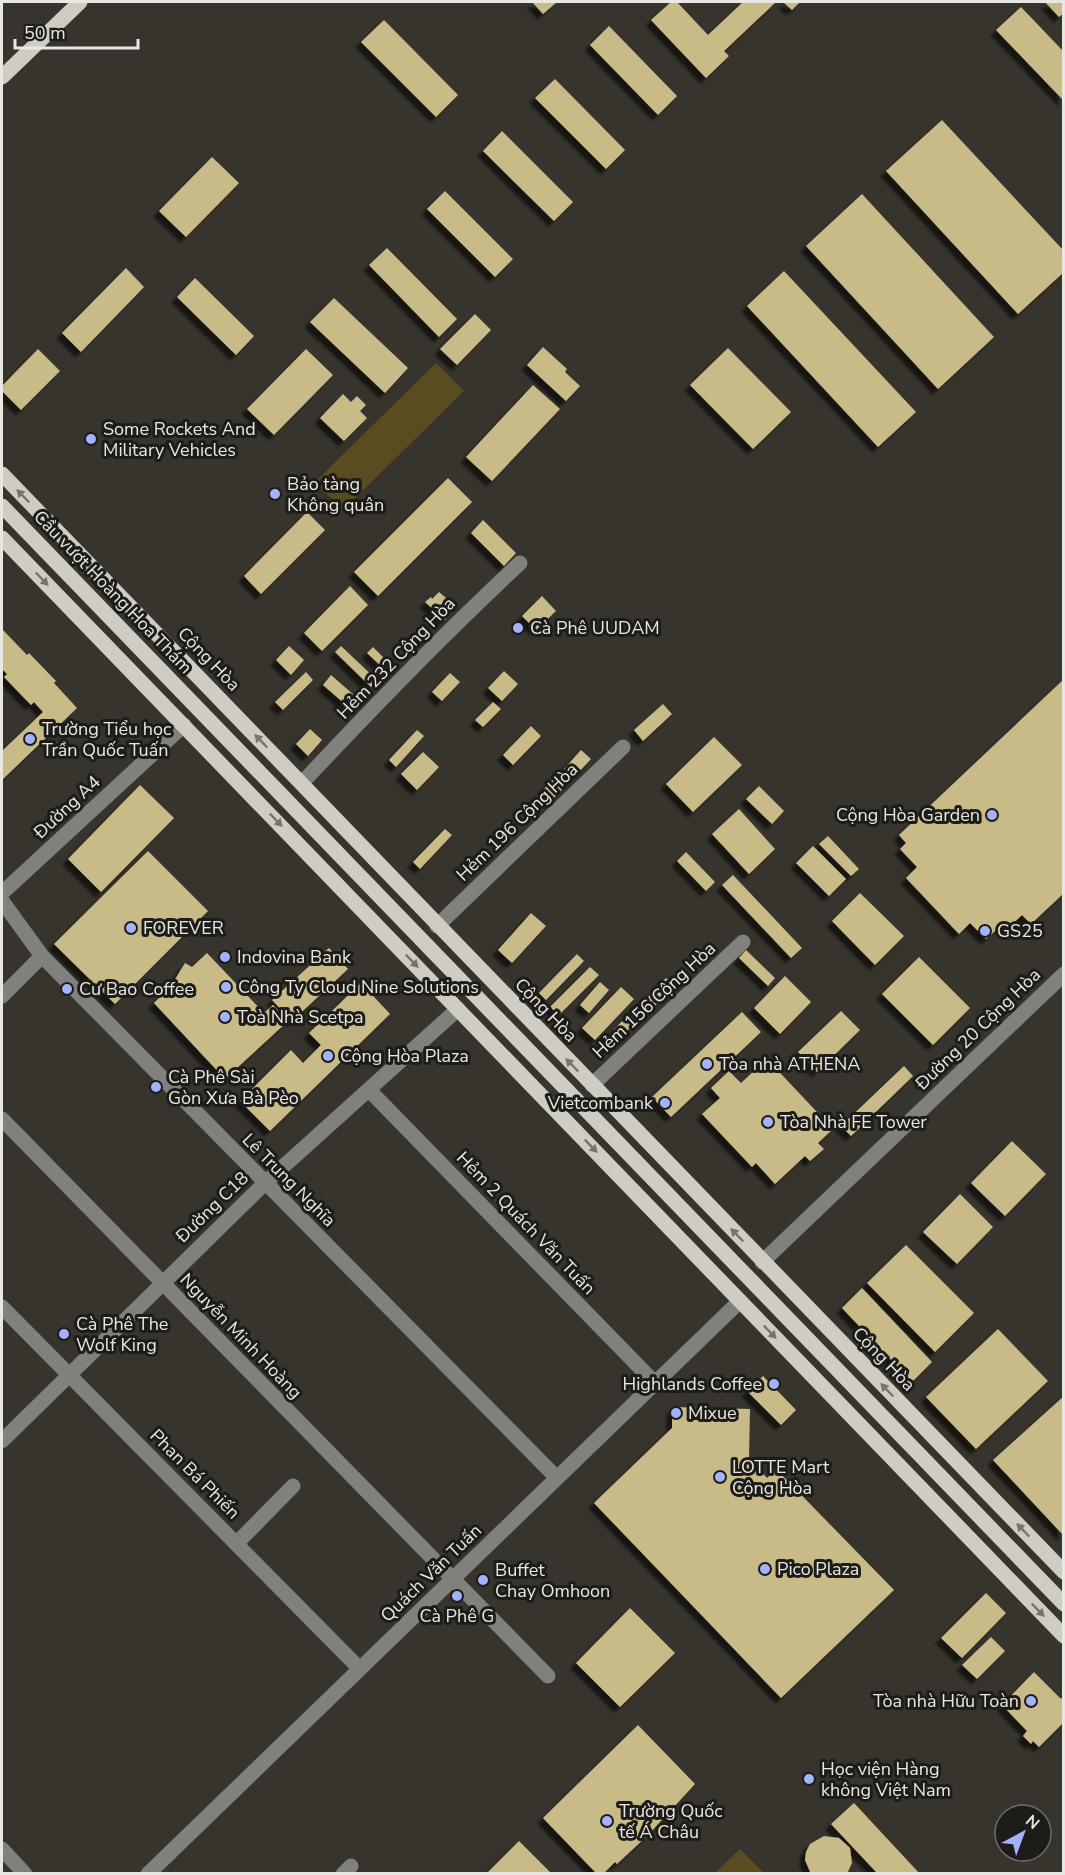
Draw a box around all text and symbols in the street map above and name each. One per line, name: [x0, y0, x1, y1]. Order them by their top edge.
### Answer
scale bar: [15, 12, 138, 50]
text: 50 m: [24, 21, 66, 45]
place label: Some Rockets And Military Vehicles: [103, 417, 256, 462]
marker: Some Rockets And Military Vehicles: [84, 432, 98, 446]
place label: Bảo tàng Không quân: [287, 472, 384, 517]
marker: Bảo tàng Không quân: [268, 487, 282, 501]
one-way arrow: [16, 488, 30, 503]
street label: Cầu vượt Hoàng Hoa Thám: [28, 505, 198, 679]
one-way arrow: [35, 572, 49, 586]
street label: Hẻm 232 Cộng Hòa: [332, 592, 460, 724]
place label: Cà Phê UUDAM: [530, 616, 660, 640]
marker: Cà Phê UUDAM: [511, 621, 525, 635]
street label: Cộng Hòa: [173, 622, 245, 696]
place label: Trường Tiểu học Trần Quốc Tuấn: [42, 717, 171, 762]
marker: Trường Tiểu học Trần Quốc Tuấn: [23, 732, 37, 746]
one-way arrow: [255, 734, 269, 748]
street label: Hẻm 196 Cộng Hòa: [451, 758, 583, 886]
street label: Đường A4: [28, 770, 106, 845]
place label: Cộng Hòa Garden: [836, 803, 980, 827]
marker: Cộng Hòa Garden: [985, 808, 999, 822]
one-way arrow: [269, 813, 283, 827]
place label: FOREVER: [143, 916, 224, 940]
place label: GS25: [997, 919, 1043, 943]
marker: FOREVER: [124, 921, 138, 935]
marker: GS25: [978, 924, 992, 938]
street label: Hẻm 156 Cộng Hòa: [587, 936, 721, 1064]
place label: Indovina Bank: [237, 945, 352, 969]
marker: Indovina Bank: [218, 950, 232, 964]
one-way arrow: [404, 953, 418, 967]
street label: Đường 20 Cộng Hòa: [910, 963, 1046, 1096]
street label: Cộng Hòa: [510, 973, 582, 1047]
place label: Công Ty Cloud Nine Solutions: [238, 975, 479, 999]
place label: Cư Bao Coffee: [79, 977, 194, 1001]
marker: Công Ty Cloud Nine Solutions: [219, 980, 233, 994]
marker: Cư Bao Coffee: [60, 982, 74, 996]
place label: Toà Nhà Scetpa: [237, 1005, 363, 1029]
marker: Toà Nhà Scetpa: [218, 1010, 232, 1024]
place label: Cộng Hòa Plaza: [340, 1044, 469, 1068]
marker: Cộng Hòa Plaza: [321, 1049, 335, 1063]
place label: Tòa nhà ATHENA: [719, 1052, 860, 1076]
one-way arrow: [565, 1057, 579, 1072]
marker: Tòa nhà ATHENA: [700, 1057, 714, 1071]
place label: Cà Phê Sài Gòn Xưa Bà Pèo: [168, 1065, 299, 1110]
marker: Cà Phê Sài Gòn Xưa Bà Pèo: [149, 1080, 163, 1094]
place label: Vietcombank: [547, 1091, 654, 1115]
marker: Vietcombank: [658, 1096, 672, 1110]
place label: Tòa Nhà FE Tower: [780, 1110, 927, 1134]
marker: Tòa Nhà FE Tower: [761, 1115, 775, 1129]
street label: Lê Trung Nghĩa: [237, 1128, 341, 1232]
one-way arrow: [583, 1139, 597, 1153]
street label: Hẻm 2 Quách Văn Tuấn: [451, 1146, 601, 1300]
street label: Đường C18: [170, 1166, 254, 1248]
one-way arrow: [730, 1229, 744, 1243]
street label: Nguyễn Minh Hoàng: [175, 1268, 307, 1404]
place label: Cà Phê The Wolf King: [76, 1312, 168, 1357]
street label: Cộng Hòa: [848, 1322, 920, 1396]
one-way arrow: [762, 1325, 776, 1339]
marker: Cà Phê The Wolf King: [57, 1327, 71, 1341]
place label: Highlands Coffee: [622, 1372, 762, 1396]
marker: Highlands Coffee: [767, 1377, 781, 1391]
one-way arrow: [880, 1383, 894, 1398]
place label: Mixue: [688, 1401, 737, 1425]
marker: Mixue: [669, 1406, 683, 1420]
street label: Phan Bá Phiến: [145, 1424, 245, 1524]
place label: LOTTE Mart Cộng Hòa: [732, 1455, 830, 1500]
marker: LOTTE Mart Cộng Hòa: [713, 1470, 727, 1484]
street label: Quách Văn Tuấn: [375, 1519, 487, 1627]
one-way arrow: [1016, 1524, 1030, 1538]
place label: Pico Plaza: [777, 1557, 859, 1581]
place label: Buffet Chay Omhoon: [495, 1558, 610, 1603]
marker: Pico Plaza: [758, 1562, 772, 1576]
marker: Buffet Chay Omhoon: [476, 1573, 490, 1587]
marker: Cà Phê G: [450, 1589, 464, 1603]
one-way arrow: [1031, 1603, 1045, 1617]
place label: Cà Phê G: [420, 1604, 494, 1628]
place label: Tòa nhà Hữu Toàn: [873, 1689, 1019, 1713]
marker: Tòa nhà Hữu Toàn: [1024, 1694, 1038, 1708]
place label: Học viện Hàng không Việt Nam: [821, 1757, 951, 1802]
marker: Học viện Hàng không Việt Nam: [802, 1772, 816, 1786]
place label: Trường Quốc tế Á Châu: [619, 1799, 723, 1844]
north arrow: [993, 1803, 1053, 1863]
text: N: [1020, 1810, 1044, 1835]
marker: Trường Quốc tế Á Châu: [600, 1814, 614, 1828]

